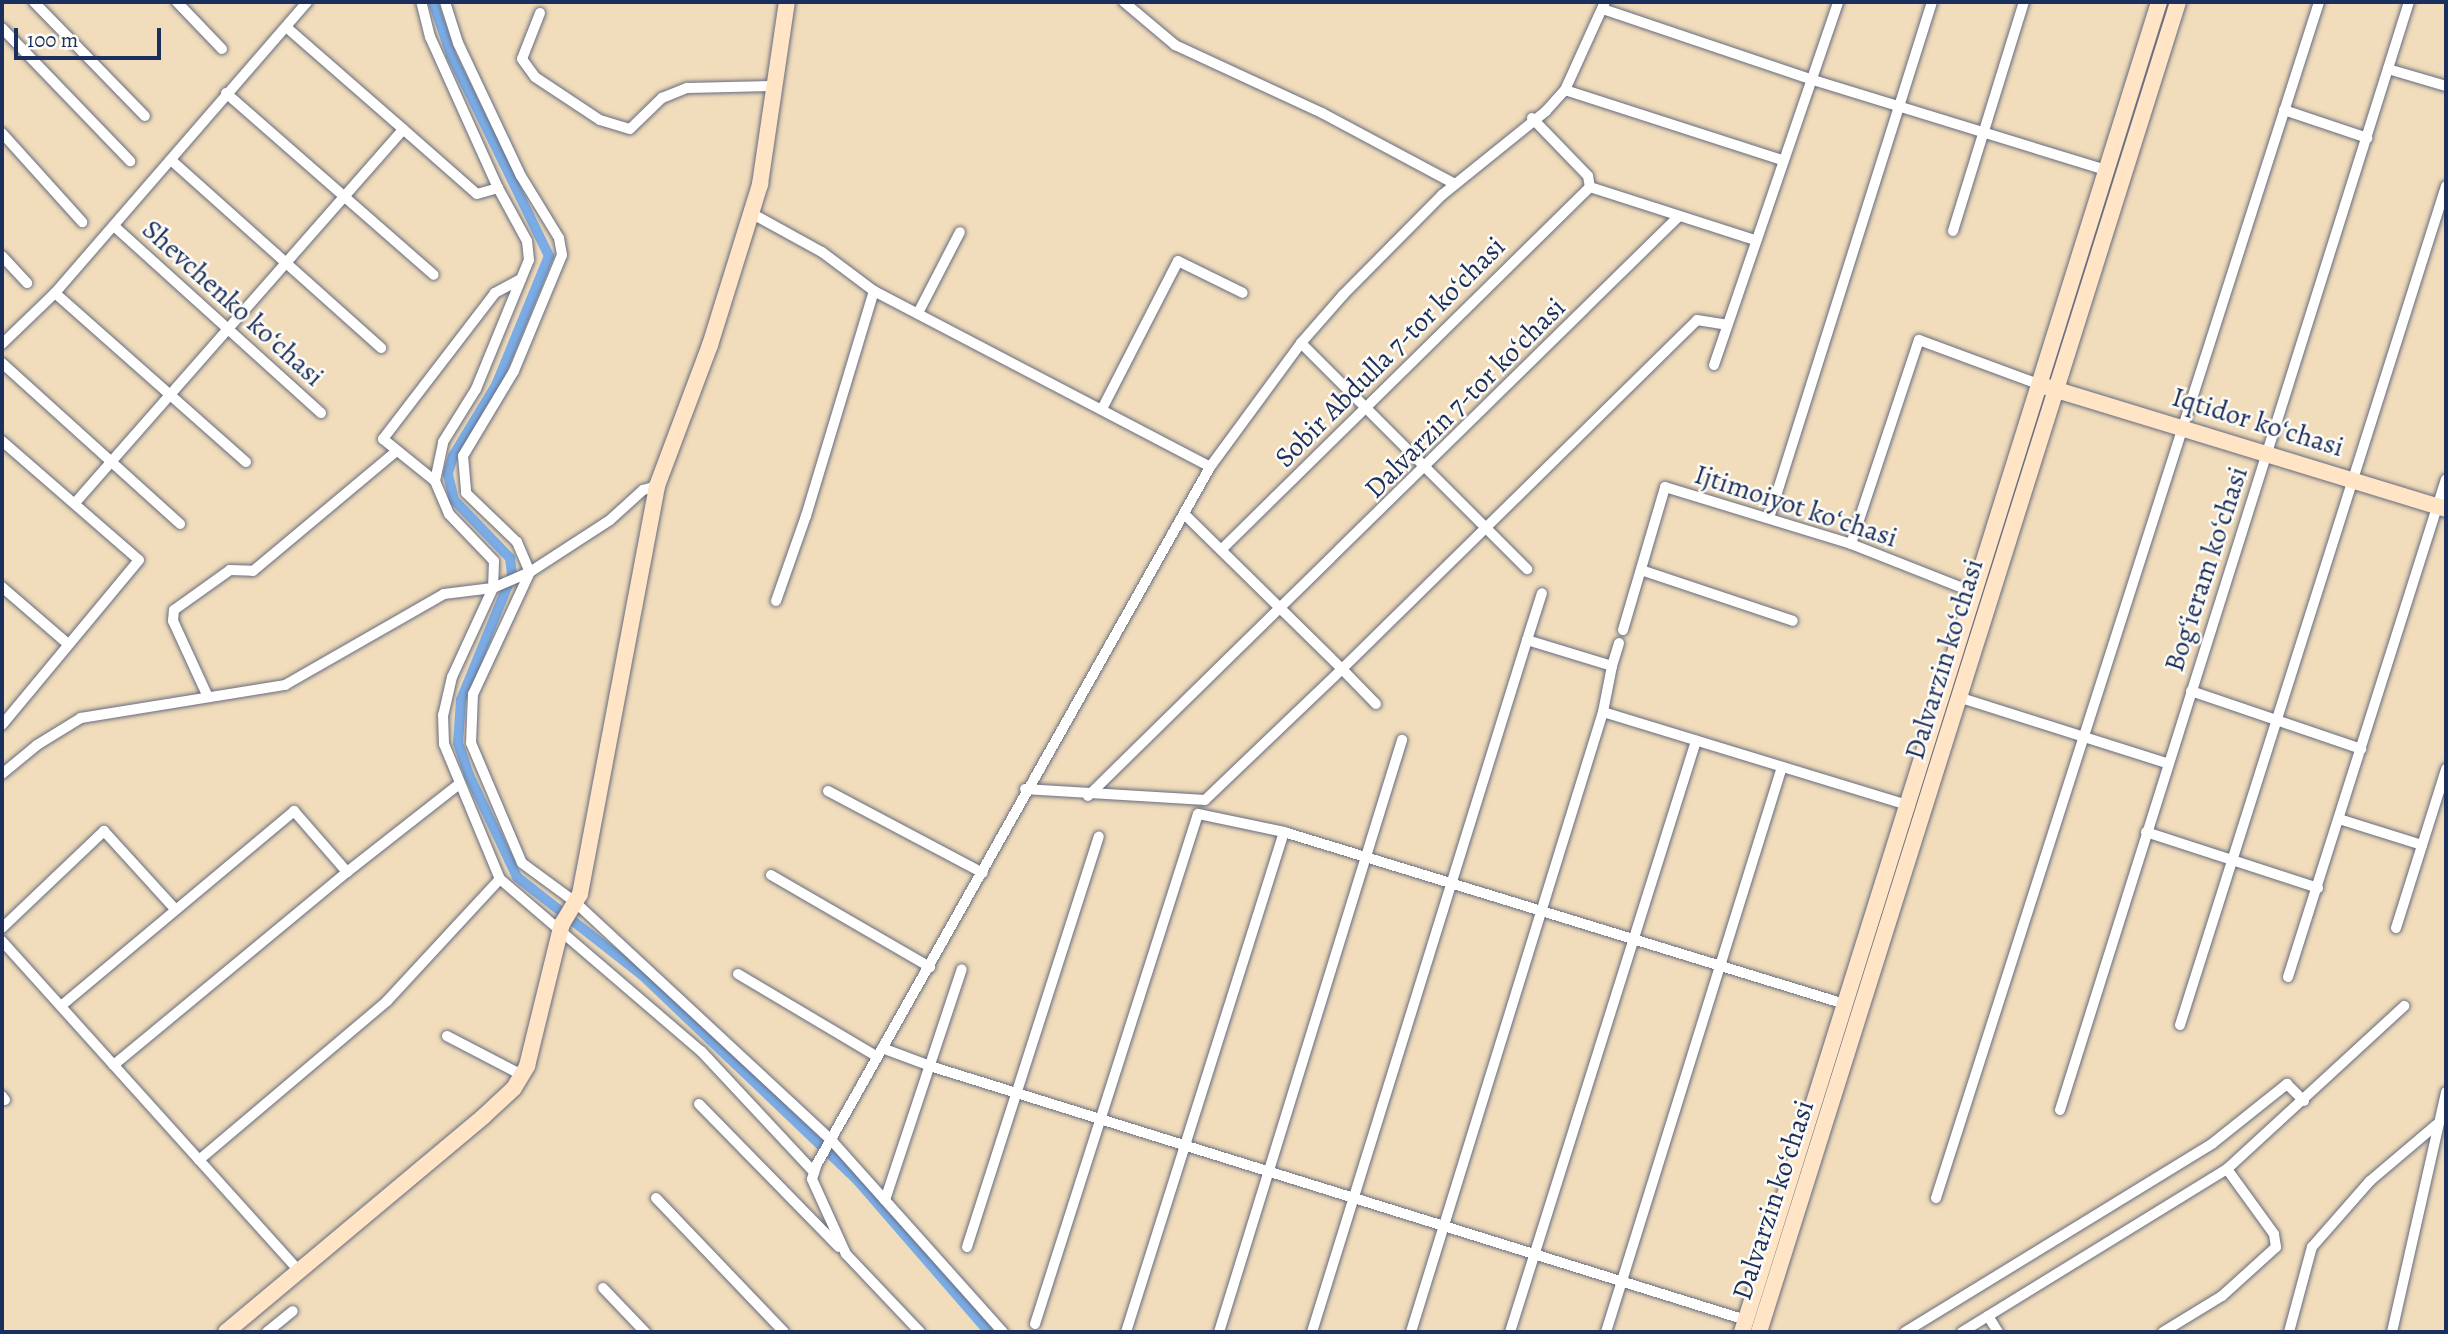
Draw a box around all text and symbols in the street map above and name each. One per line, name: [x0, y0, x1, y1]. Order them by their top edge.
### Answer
scale bar: [18, 14, 164, 58]
text: 100 m: [27, 26, 78, 54]
street label: Shevchenko koʻchasi: [135, 213, 331, 393]
street label: Sobir Abdulla 7-tor koʻchasi: [1268, 230, 1512, 474]
street label: Dalvarzin 7-tor koʻchasi: [1358, 291, 1572, 505]
street label: Iqtidor koʻchasi: [2168, 380, 2348, 464]
street label: Ijtimoiyot koʻchasi: [1690, 457, 1902, 555]
street label: Bogʻieram koʻchasi: [2157, 462, 2255, 676]
street label: Dalvarzin koʻchasi: [1897, 555, 1991, 763]
street label: Dalvarzin koʻchasi: [1725, 1096, 1821, 1304]

